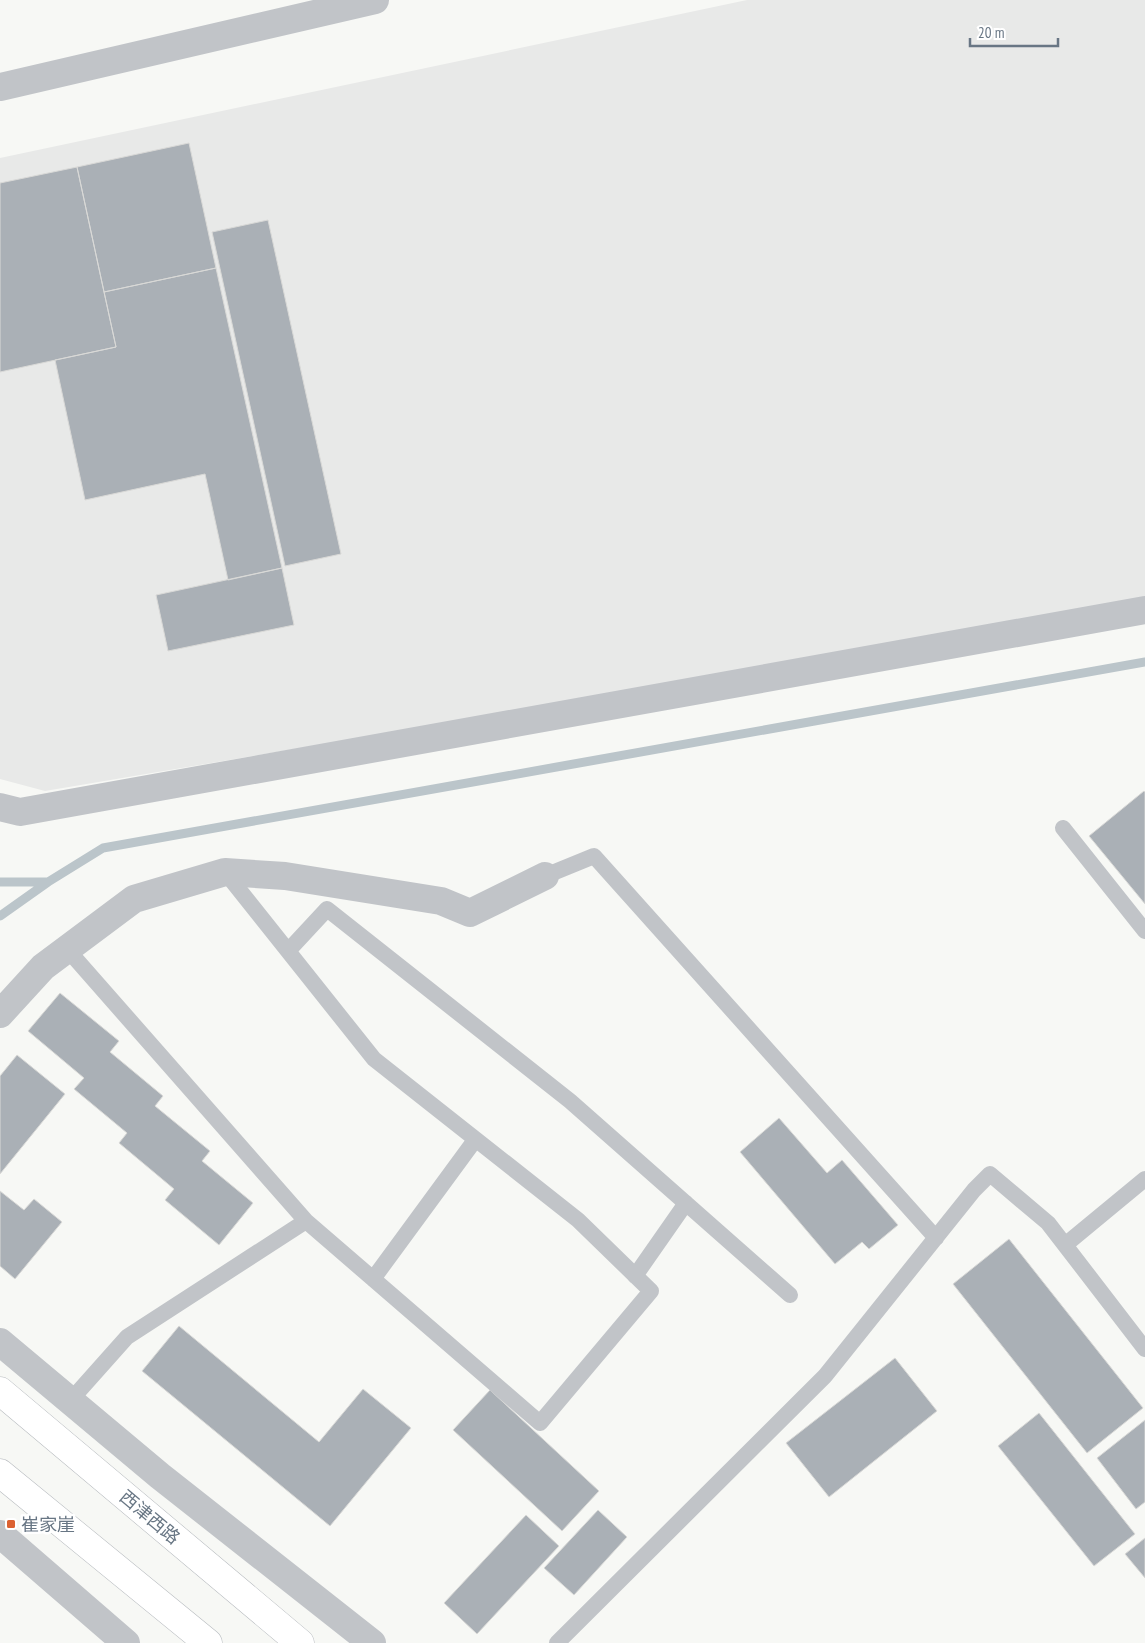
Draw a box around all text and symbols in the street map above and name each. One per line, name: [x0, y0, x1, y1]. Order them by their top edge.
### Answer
scale bar: [970, 15, 1058, 47]
text: 20 m: [978, 23, 1004, 42]
street label: 西津西路: [115, 1485, 185, 1549]
place label: 崔家崖: [21, 1513, 75, 1536]
marker: 崔家崖: [5, 1518, 17, 1530]

